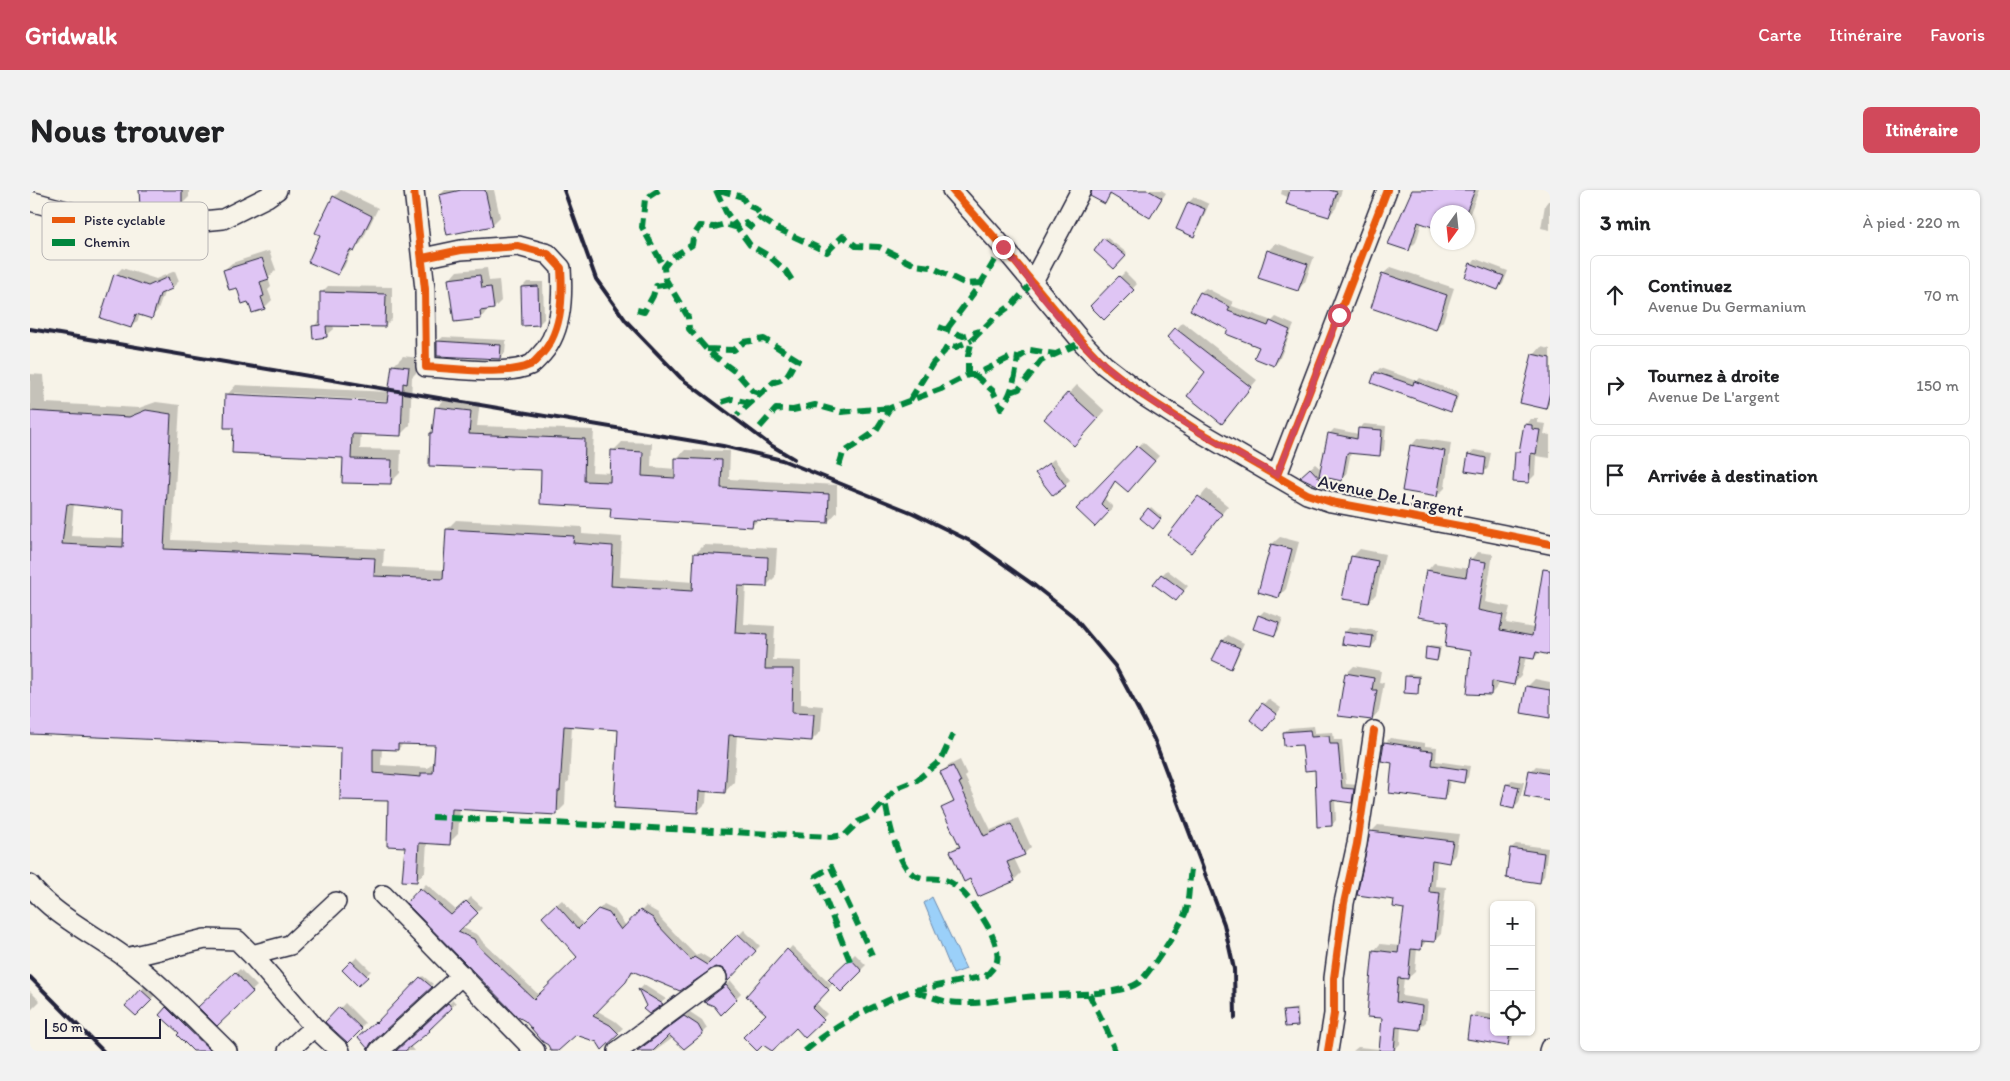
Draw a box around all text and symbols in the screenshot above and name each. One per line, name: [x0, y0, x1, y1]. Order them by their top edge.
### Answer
text: Gridwalk: [25, 21, 117, 50]
text: Carte: [1758, 24, 1802, 46]
text: Itinéraire: [1830, 24, 1902, 46]
text: Favoris: [1930, 24, 1985, 46]
button: Itinéraire: [1863, 107, 1980, 153]
text: Nous trouver: [30, 109, 224, 151]
legend: [42, 202, 208, 260]
north arrow: [1430, 205, 1475, 250]
text: 3 min: [1600, 210, 1650, 235]
text: Piste cyclable: [84, 212, 166, 229]
text: À pied · 220 m: [1863, 213, 1960, 232]
text: Chemin: [84, 234, 130, 251]
route end: [992, 236, 1015, 259]
text: Continuez: [1648, 274, 1732, 297]
icon: ahead: [1601, 281, 1629, 309]
text: 70 m: [1924, 286, 1959, 305]
text: Avenue Du Germanium: [1648, 297, 1806, 316]
route start: [1328, 304, 1351, 327]
text: Tournez à droite: [1648, 364, 1780, 387]
icon: right: [1601, 371, 1629, 399]
text: 150 m: [1916, 376, 1959, 395]
text: Avenue De L'argent: [1648, 387, 1780, 406]
icon: arrive: [1601, 461, 1629, 489]
text: Arrivée à destination: [1648, 464, 1818, 487]
street label: Avenue De L'argent: [1316, 470, 1466, 522]
map controls: [1490, 901, 1535, 1036]
button: +: [1490, 901, 1535, 946]
button: −: [1490, 946, 1535, 991]
button: locate: [1490, 991, 1535, 1036]
scale bar: [45, 1016, 161, 1039]
text: 50 m: [52, 1019, 83, 1036]

